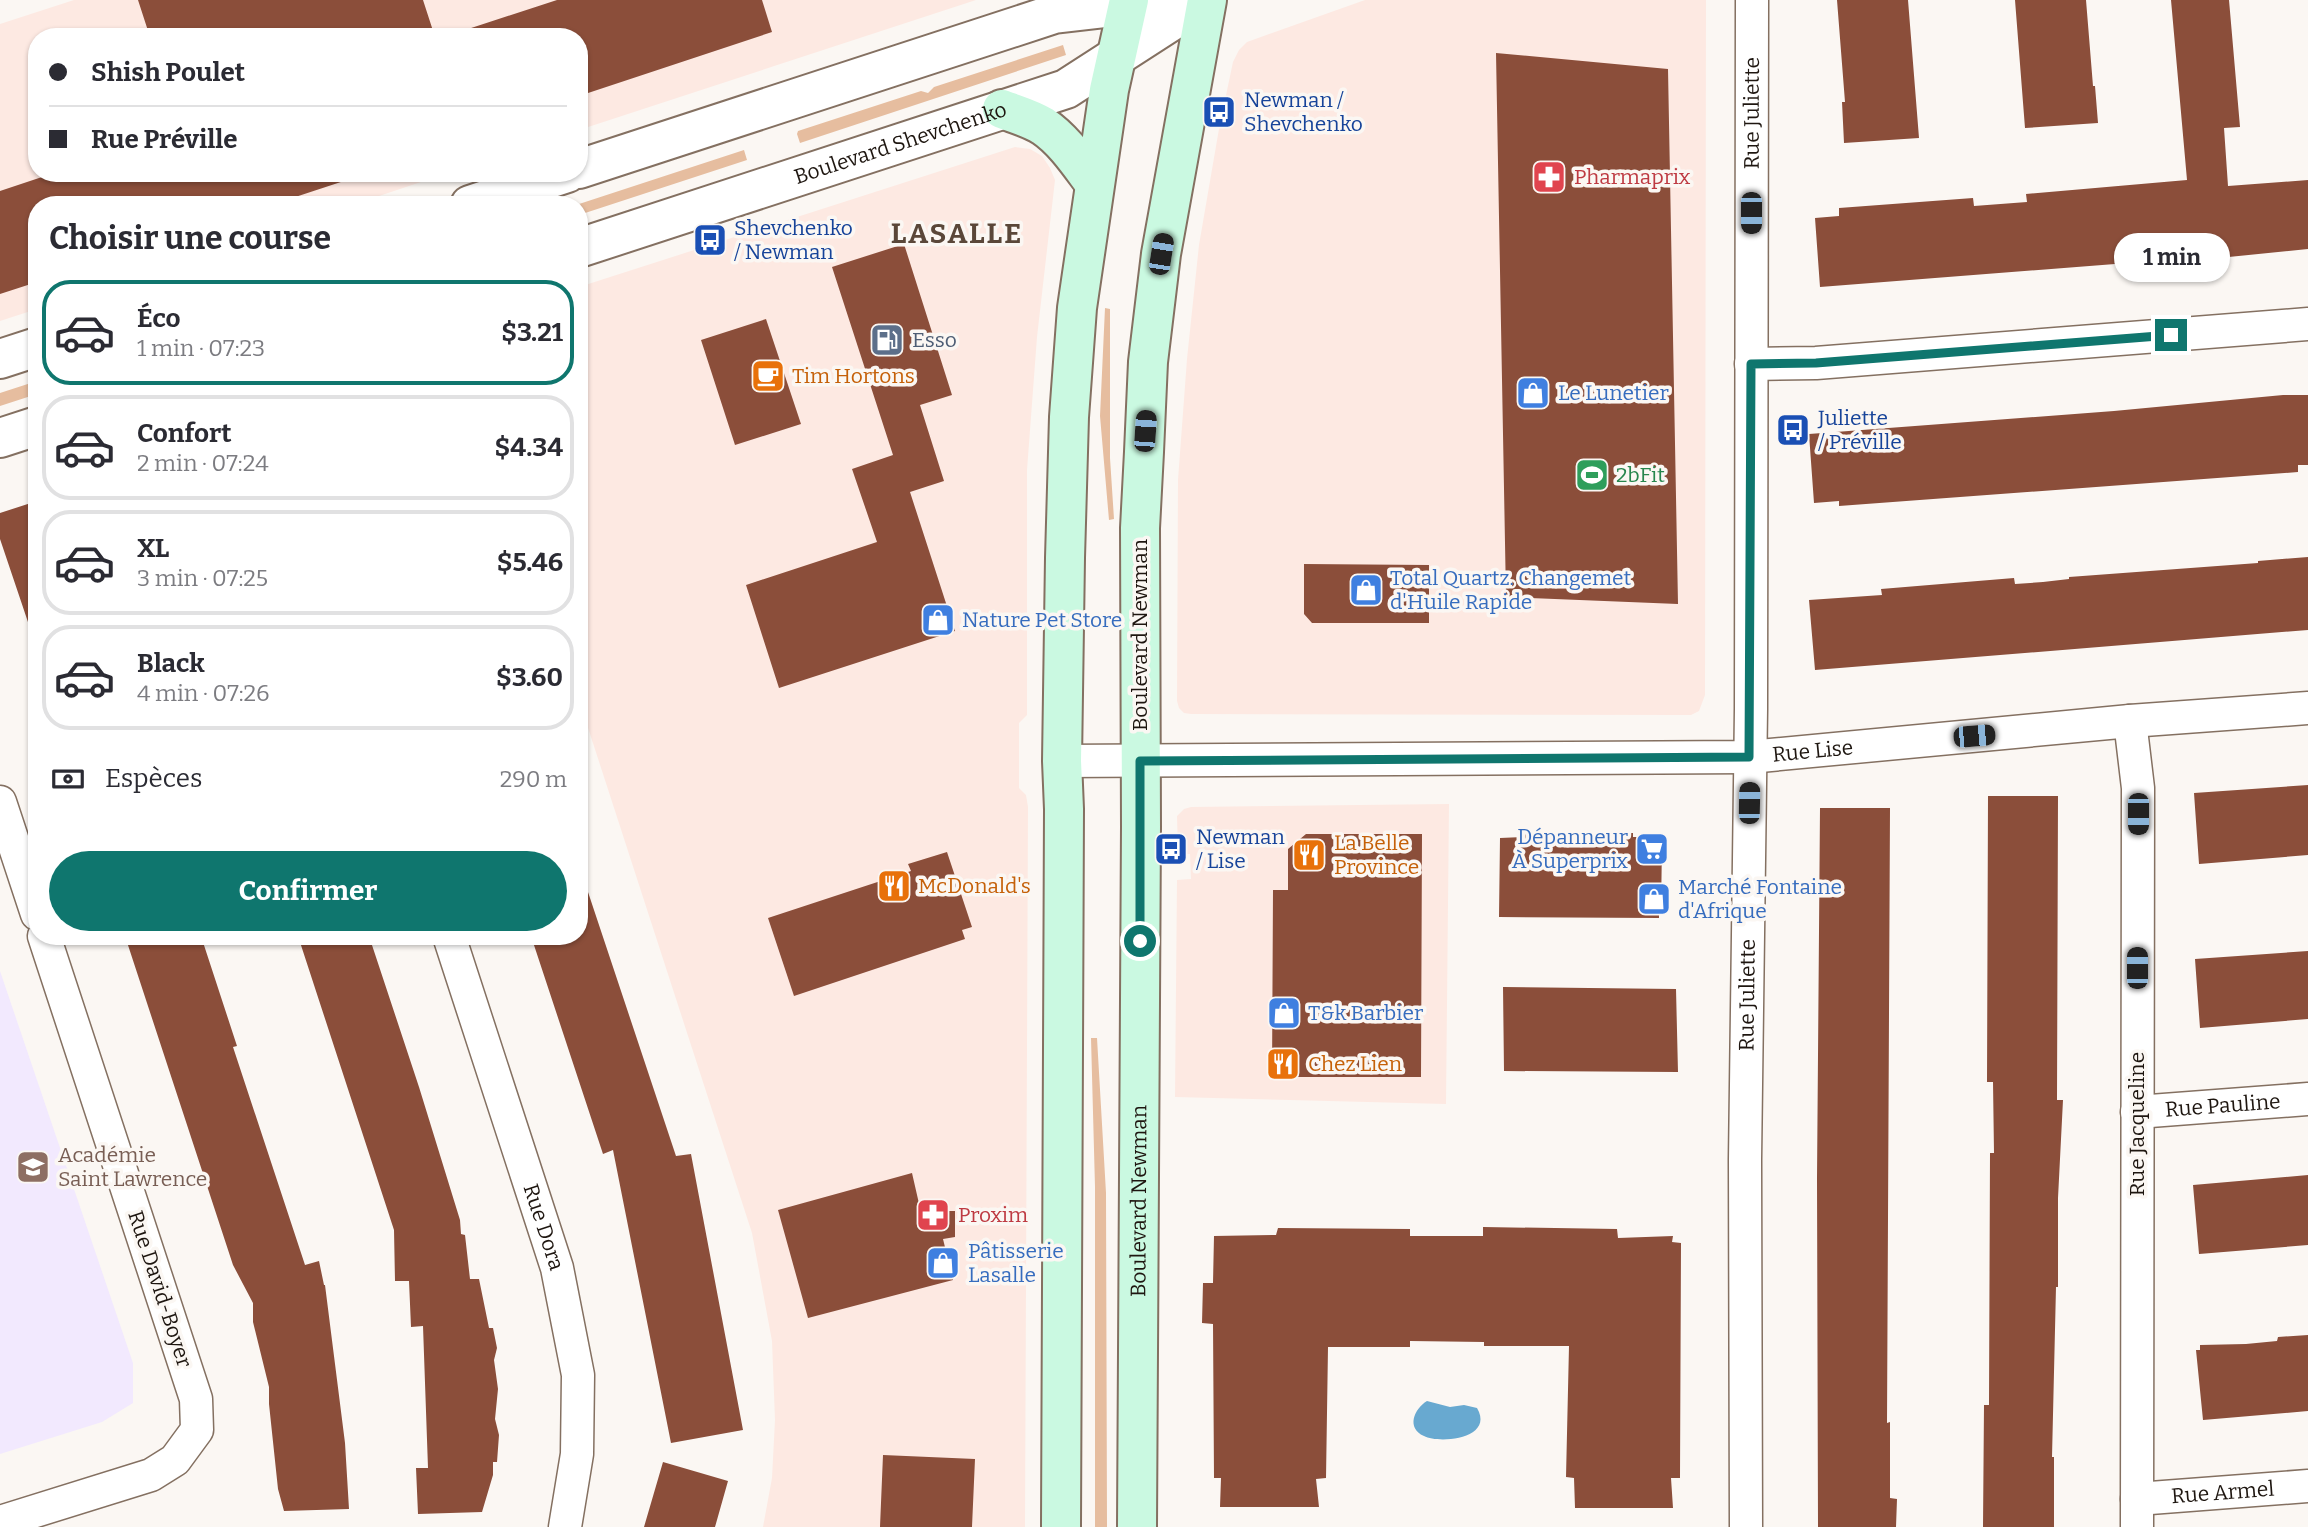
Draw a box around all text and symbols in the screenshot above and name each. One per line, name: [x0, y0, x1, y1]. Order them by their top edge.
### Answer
text: Shish Poulet: [91, 57, 245, 88]
street label: Rue Juliette: [1739, 57, 1765, 169]
place label: Newman / Shevchenko: [1244, 87, 1363, 137]
bus stop icon: Newman / Shevchenko: [1200, 93, 1238, 131]
street label: Boulevard Shevchenko: [791, 96, 1010, 190]
text: Rue Préville: [91, 124, 238, 155]
pharmacy icon: Pharmaprix: [1530, 158, 1568, 196]
place label: Pharmaprix: [1574, 164, 1691, 190]
car: [1741, 192, 1762, 234]
place label: Shevchenko / Newman: [734, 215, 853, 265]
district label: LASALLE: [891, 217, 1023, 250]
text: Choisir une course: [49, 219, 331, 257]
bus stop icon: Shevchenko / Newman: [691, 221, 729, 259]
car: [1148, 232, 1175, 276]
callout: 1 min: [2113, 233, 2229, 282]
text: 1 min: [2143, 243, 2201, 271]
icon: car: [53, 301, 116, 364]
text: Éco: [137, 303, 180, 334]
text: $3.21: [501, 317, 563, 348]
route end: [2155, 319, 2187, 351]
fuel station icon: Esso: [868, 321, 906, 359]
place label: Esso: [912, 327, 957, 353]
text: 1 min · 07:23: [137, 334, 265, 362]
cafe icon: Tim Hortons: [749, 357, 787, 395]
place label: Tim Hortons: [792, 363, 915, 389]
shop icon: Le Lunetier: [1514, 374, 1552, 412]
place label: Le Lunetier: [1558, 380, 1669, 406]
place label: Juliette / Préville: [1817, 405, 1902, 455]
car: [1134, 409, 1157, 453]
bus stop icon: Juliette / Préville: [1774, 411, 1812, 449]
icon: car: [53, 416, 116, 479]
text: Confort: [137, 418, 232, 449]
text: $4.34: [495, 432, 563, 463]
text: 2 min · 07:24: [137, 449, 269, 477]
sports icon: 2bFit: [1573, 456, 1611, 494]
place label: 2bFit: [1616, 462, 1665, 488]
icon: car: [53, 531, 116, 594]
text: XL: [137, 533, 169, 564]
street label: Boulevard Newman: [1127, 539, 1153, 731]
text: $5.46: [497, 547, 563, 578]
text: 3 min · 07:25: [137, 564, 268, 592]
place label: Total Quartz. Changemet d'Huile Rapide: [1390, 565, 1631, 615]
shop icon: Total Quartz. Changemet d'Huile Rapide: [1347, 571, 1385, 609]
shop icon: Nature Pet Store: [919, 601, 957, 639]
place label: Nature Pet Store: [962, 607, 1122, 633]
icon: car: [53, 646, 116, 709]
text: Black: [137, 648, 205, 679]
text: $3.60: [496, 662, 563, 693]
text: 4 min · 07:26: [137, 679, 270, 707]
car: [1953, 724, 1996, 748]
street label: Rue Lise: [1771, 734, 1854, 768]
icon: cash: [49, 760, 87, 798]
text: Espèces: [105, 763, 202, 794]
text: 290 m: [500, 765, 567, 793]
car: [1739, 782, 1760, 824]
car: [2128, 793, 2149, 835]
place label: Newman / Lise: [1196, 824, 1285, 874]
place label: Dépanneur À Superprix: [1512, 824, 1628, 874]
bus stop icon: Newman / Lise: [1152, 830, 1190, 868]
place label: La Belle Province: [1334, 830, 1419, 880]
supermarket icon: Dépanneur À Superprix: [1633, 830, 1671, 868]
restaurant icon: La Belle Province: [1290, 836, 1328, 874]
button: Confirmer: [49, 851, 567, 931]
restaurant icon: McDonald's: [875, 867, 913, 905]
place label: McDonald's: [918, 873, 1031, 899]
place label: Marché Fontaine d'Afrique: [1678, 874, 1842, 924]
shop icon: Marché Fontaine d'Afrique: [1635, 880, 1673, 918]
route start: [1124, 925, 1156, 957]
street label: Rue Juliette: [1733, 939, 1761, 1051]
car: [2127, 947, 2148, 989]
shop icon: T&k Barbier: [1265, 994, 1303, 1032]
place label: T&k Barbier: [1308, 1000, 1423, 1026]
restaurant icon: Chez Lien: [1264, 1045, 1302, 1083]
place label: Chez Lien: [1308, 1051, 1402, 1077]
street label: Rue Jacqueline: [2124, 1052, 2150, 1196]
street label: Rue Pauline: [2164, 1088, 2282, 1123]
street label: Boulevard Newman: [1125, 1105, 1152, 1297]
place label: Académie Saint Lawrence: [58, 1142, 207, 1192]
school or university icon: Académie Saint Lawrence: [14, 1148, 52, 1186]
street label: Rue Dora: [517, 1180, 570, 1274]
pharmacy icon: Proxim: [914, 1196, 952, 1234]
place label: Proxim: [958, 1202, 1028, 1228]
street label: Rue David-Boyer: [122, 1207, 198, 1371]
place label: Pâtisserie Lasalle: [968, 1238, 1064, 1288]
shop icon: Pâtisserie Lasalle: [924, 1244, 962, 1282]
street label: Rue Armel: [2170, 1476, 2275, 1509]

